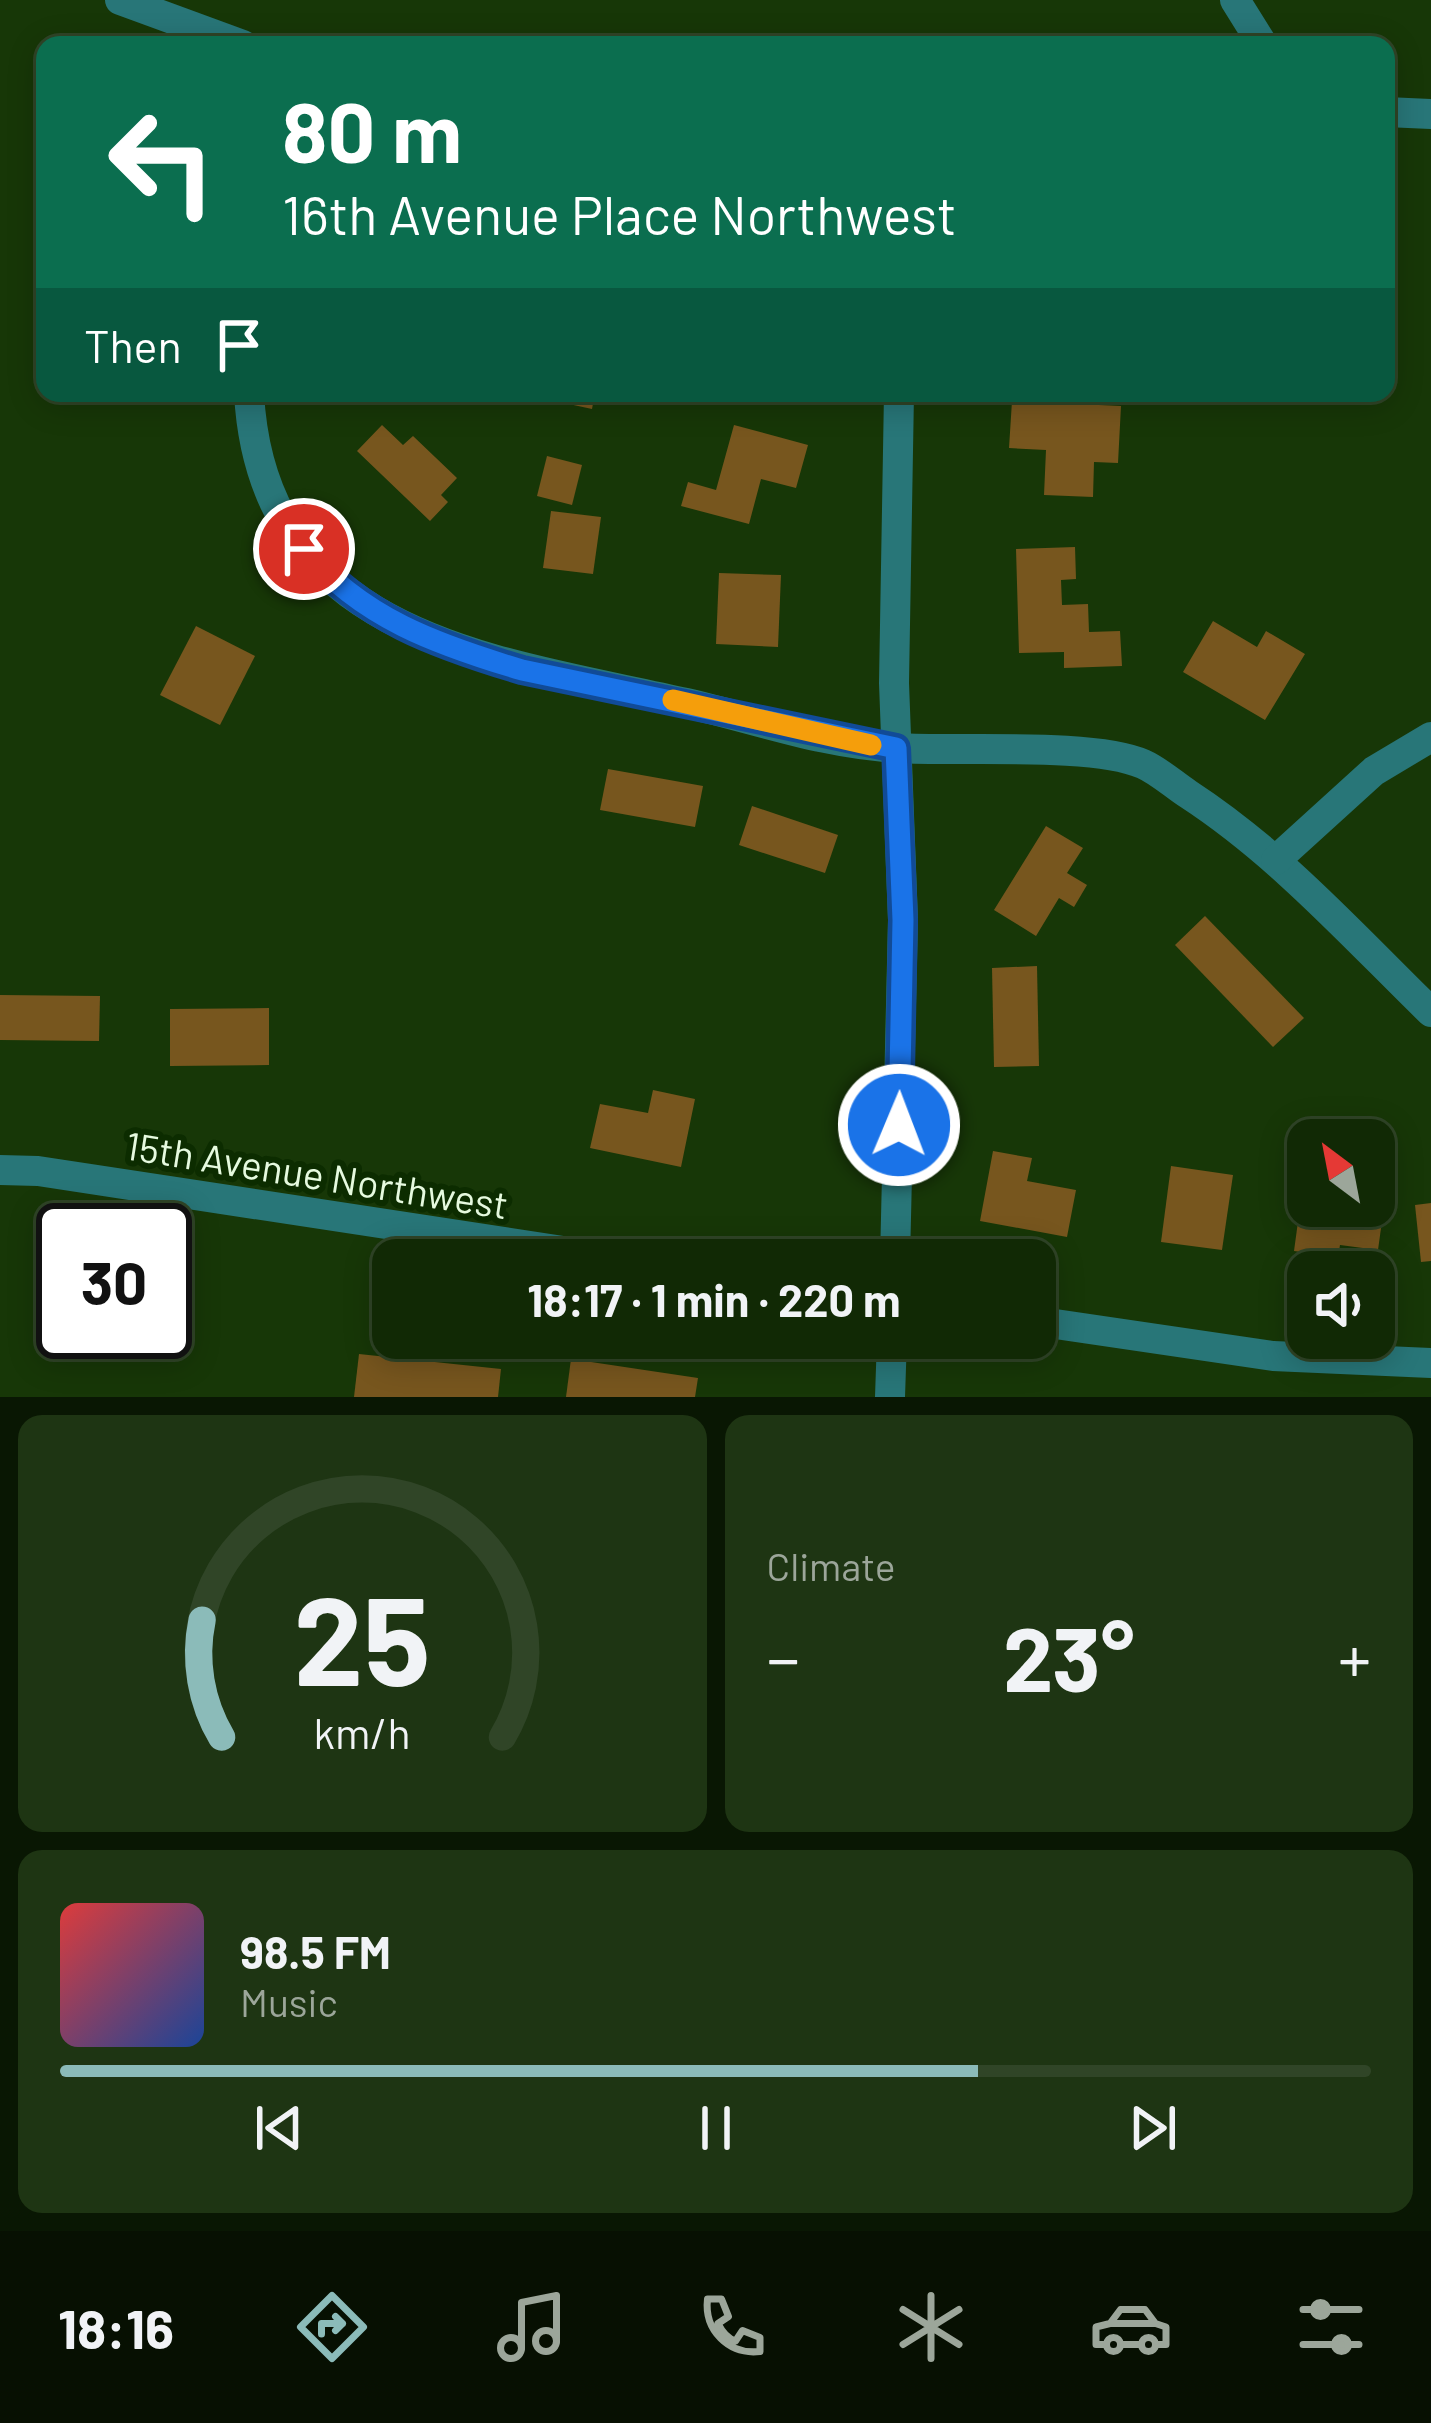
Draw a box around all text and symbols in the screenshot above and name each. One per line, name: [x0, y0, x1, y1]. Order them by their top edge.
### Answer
text: 80 m: [282, 79, 462, 180]
icon: left: [84, 84, 240, 240]
text: 16th Avenue Place Northwest: [282, 181, 957, 246]
icon: arrive: [206, 312, 272, 378]
text: Then: [84, 318, 182, 372]
pin: [253, 498, 355, 600]
icon: arrive: [271, 516, 337, 582]
position arrow: [836, 1062, 962, 1188]
north arrow: [1287, 1119, 1395, 1227]
map controls: [1287, 1119, 1395, 1359]
street label: 15th Avenue Northwest: [122, 1121, 512, 1227]
speed limit sign: 30: [36, 1203, 192, 1359]
button: sound: [1287, 1251, 1395, 1359]
text: 18:17 · 1 min · 220 m: [527, 1272, 901, 1326]
text: Climate: [767, 1542, 896, 1589]
text: 25: [294, 1561, 431, 1711]
text: 23°: [1003, 1602, 1135, 1710]
text: −: [767, 1617, 800, 1696]
text: +: [1338, 1617, 1371, 1696]
text: km/h: [314, 1705, 411, 1757]
text: 98.5 FM: [240, 1924, 391, 1978]
text: Music: [240, 1978, 338, 2025]
icon: previous: [246, 2095, 312, 2161]
icon: pause: [683, 2095, 749, 2161]
icon: next: [1120, 2095, 1186, 2161]
icon: directions: [290, 2285, 374, 2369]
icon: music: [490, 2285, 574, 2369]
icon: phone: [690, 2285, 774, 2369]
icon: climate: [889, 2285, 973, 2369]
icon: car: [1089, 2285, 1173, 2369]
icon: filters: [1289, 2285, 1373, 2369]
text: 18:16: [58, 2295, 174, 2360]

